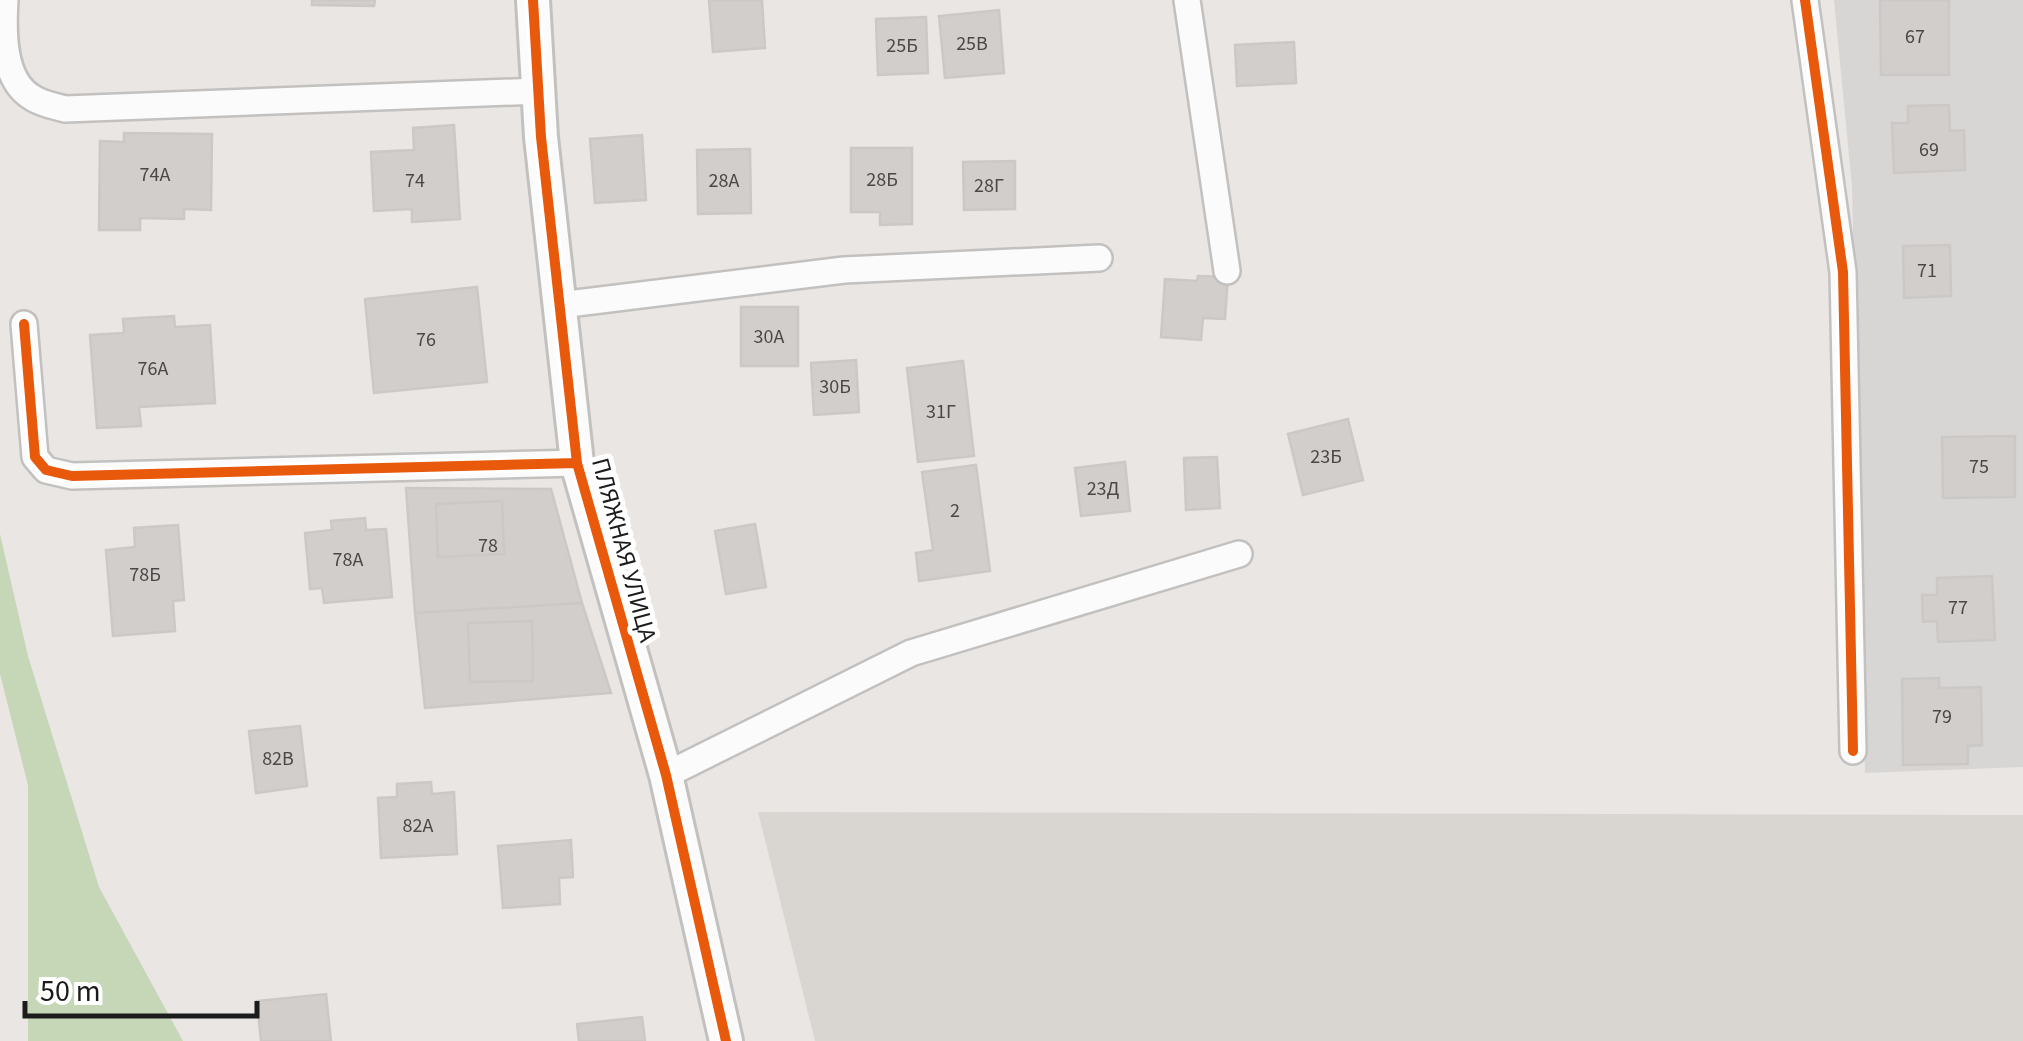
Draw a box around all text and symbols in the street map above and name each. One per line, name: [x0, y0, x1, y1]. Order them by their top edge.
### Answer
house number: 67: [1905, 23, 1925, 51]
house number: 25В: [956, 30, 988, 58]
house number: 25Б: [886, 32, 918, 60]
house number: 69: [1919, 136, 1939, 164]
house number: 74А: [140, 161, 170, 189]
house number: 28Б: [866, 166, 898, 194]
house number: 74: [405, 167, 425, 195]
house number: 28А: [709, 167, 739, 195]
house number: 28Г: [974, 172, 1004, 200]
house number: 71: [1917, 257, 1937, 285]
house number: 30А: [754, 323, 784, 351]
house number: 76: [416, 326, 436, 354]
house number: 76А: [138, 355, 168, 383]
house number: 30Б: [819, 373, 851, 401]
house number: 31Г: [926, 398, 956, 426]
house number: 23Б: [1310, 443, 1342, 471]
house number: 75: [1969, 453, 1989, 481]
street label: ПЛЯЖНАЯ УЛИЦА: [582, 454, 666, 647]
house number: 23Д: [1087, 475, 1120, 503]
house number: 2: [950, 497, 960, 525]
house number: 78: [478, 532, 498, 560]
house number: 78А: [333, 546, 363, 574]
house number: 78Б: [129, 561, 161, 589]
house number: 77: [1948, 594, 1968, 622]
house number: 79: [1932, 703, 1952, 731]
house number: 82В: [262, 745, 294, 773]
house number: 82А: [403, 812, 433, 840]
scale bar: [25, 956, 258, 1018]
text: 50 m: [40, 970, 101, 1013]

